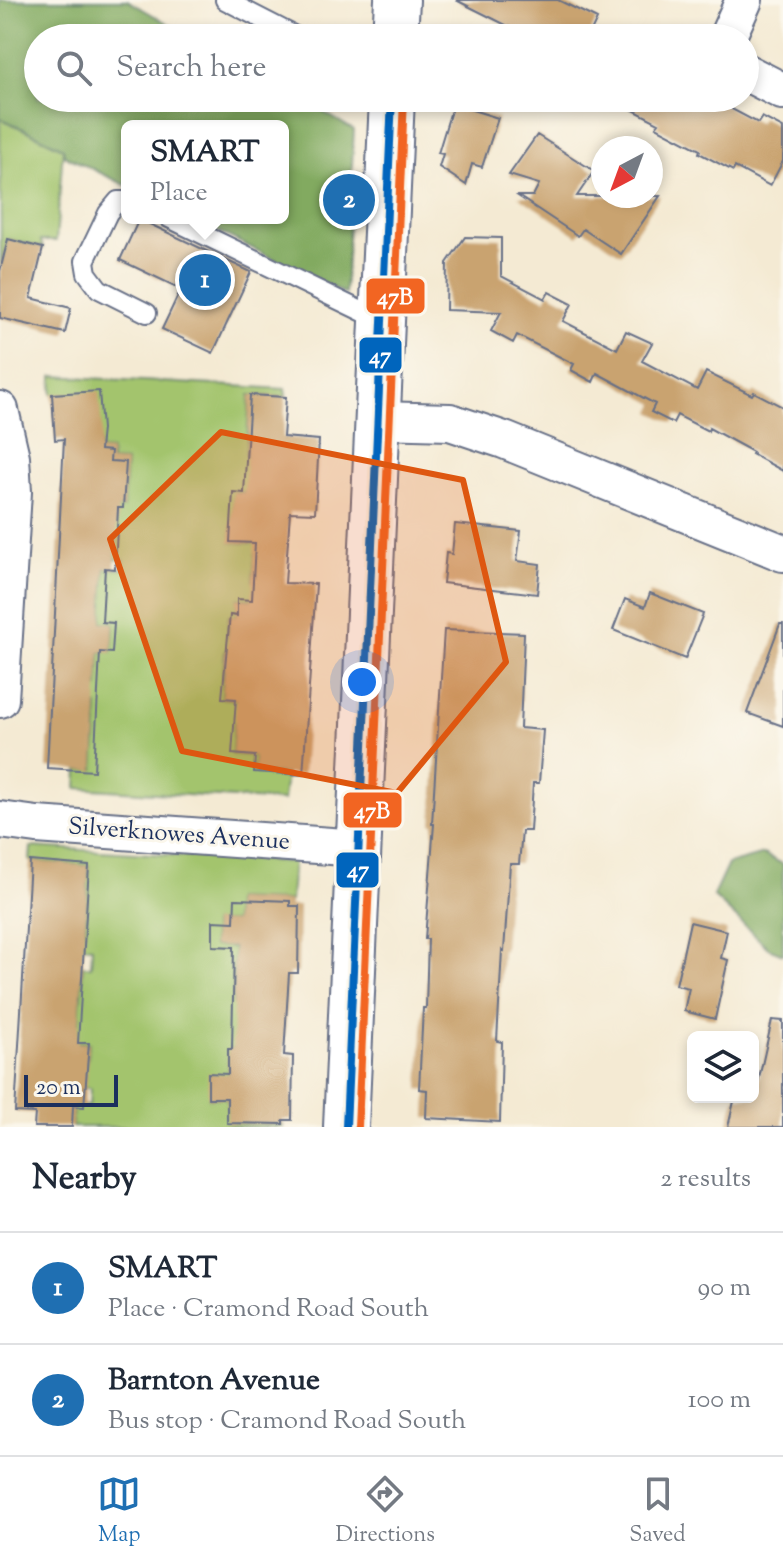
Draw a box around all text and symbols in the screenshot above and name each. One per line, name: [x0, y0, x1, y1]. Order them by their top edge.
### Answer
search box: [24, 24, 759, 112]
icon: search: [52, 46, 96, 90]
text: Search here: [116, 47, 266, 90]
popup: [121, 120, 289, 224]
text: SMART: [150, 132, 260, 175]
north arrow: [591, 136, 663, 208]
pin: 2: [323, 170, 375, 230]
text: Place: [150, 175, 208, 212]
pin: 1: [179, 250, 231, 310]
line badge: 47B: [365, 277, 426, 315]
text: 47B: [376, 283, 413, 315]
line badge: 47: [358, 336, 403, 374]
text: 47: [368, 342, 392, 374]
your location: [342, 662, 382, 702]
line badge: 47B: [342, 791, 403, 829]
text: 47B: [353, 797, 390, 829]
street label: Silverknowes Avenue: [67, 810, 291, 860]
line badge: 47: [335, 851, 380, 889]
text: 47: [346, 856, 370, 888]
map controls: [687, 1031, 759, 1103]
button: layers: [687, 1031, 759, 1103]
scale bar: [24, 1071, 118, 1107]
text: 20 m: [36, 1073, 81, 1105]
text: Nearby: [32, 1155, 137, 1204]
text: 2 results: [660, 1161, 751, 1198]
text: SMART: [108, 1248, 217, 1291]
text: 1: [54, 1270, 62, 1307]
text: 90 m: [698, 1270, 751, 1307]
text: Place · Cramond Road South: [108, 1291, 429, 1328]
text: Barnton Avenue: [108, 1360, 320, 1403]
text: 2: [52, 1382, 64, 1419]
text: 100 m: [688, 1382, 751, 1419]
text: Bus stop · Cramond Road South: [108, 1403, 466, 1440]
tab: Map: [97, 1472, 141, 1552]
tab: Directions: [336, 1472, 435, 1552]
tab: Saved: [629, 1472, 686, 1552]

